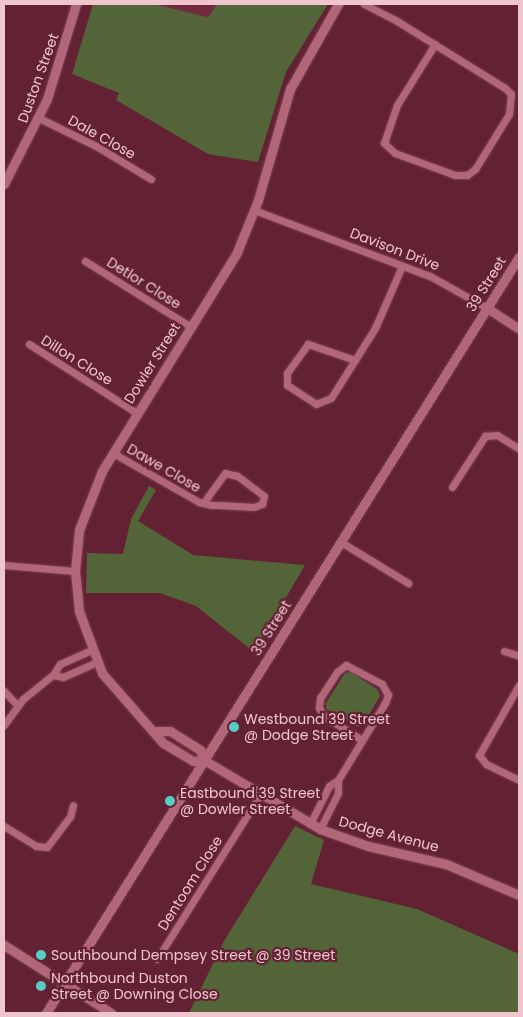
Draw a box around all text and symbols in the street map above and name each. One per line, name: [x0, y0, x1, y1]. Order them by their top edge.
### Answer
street label: Duston Street: [14, 31, 62, 125]
street label: Dale Close: [65, 112, 139, 162]
street label: Davison Drive: [348, 224, 442, 274]
street label: 39 Street: [463, 253, 509, 315]
street label: Detlor Close: [104, 254, 184, 312]
street label: Dowler Street: [120, 319, 184, 407]
street label: Dillon Close: [38, 331, 116, 389]
street label: Dawe Close: [124, 440, 204, 496]
street label: 39 Street: [248, 597, 294, 659]
place label: Westbound 39 Street @ Dodge Street: [244, 711, 390, 744]
marker: Westbound 39 Street @ Dodge Street: [228, 721, 240, 733]
place label: Eastbound 39 Street @ Dowler Street: [180, 785, 320, 818]
marker: Eastbound 39 Street @ Dowler Street: [164, 795, 176, 807]
street label: Dodge Avenue: [337, 813, 441, 855]
street label: Dentoom Close: [154, 833, 226, 933]
place label: Southbound Dempsey Street @ 39 Street: [51, 947, 335, 963]
marker: Southbound Dempsey Street @ 39 Street: [35, 949, 47, 961]
place label: Northbound Duston Street @ Downing Close: [51, 970, 218, 1002]
marker: Northbound Duston Street @ Downing Close: [35, 980, 47, 992]

